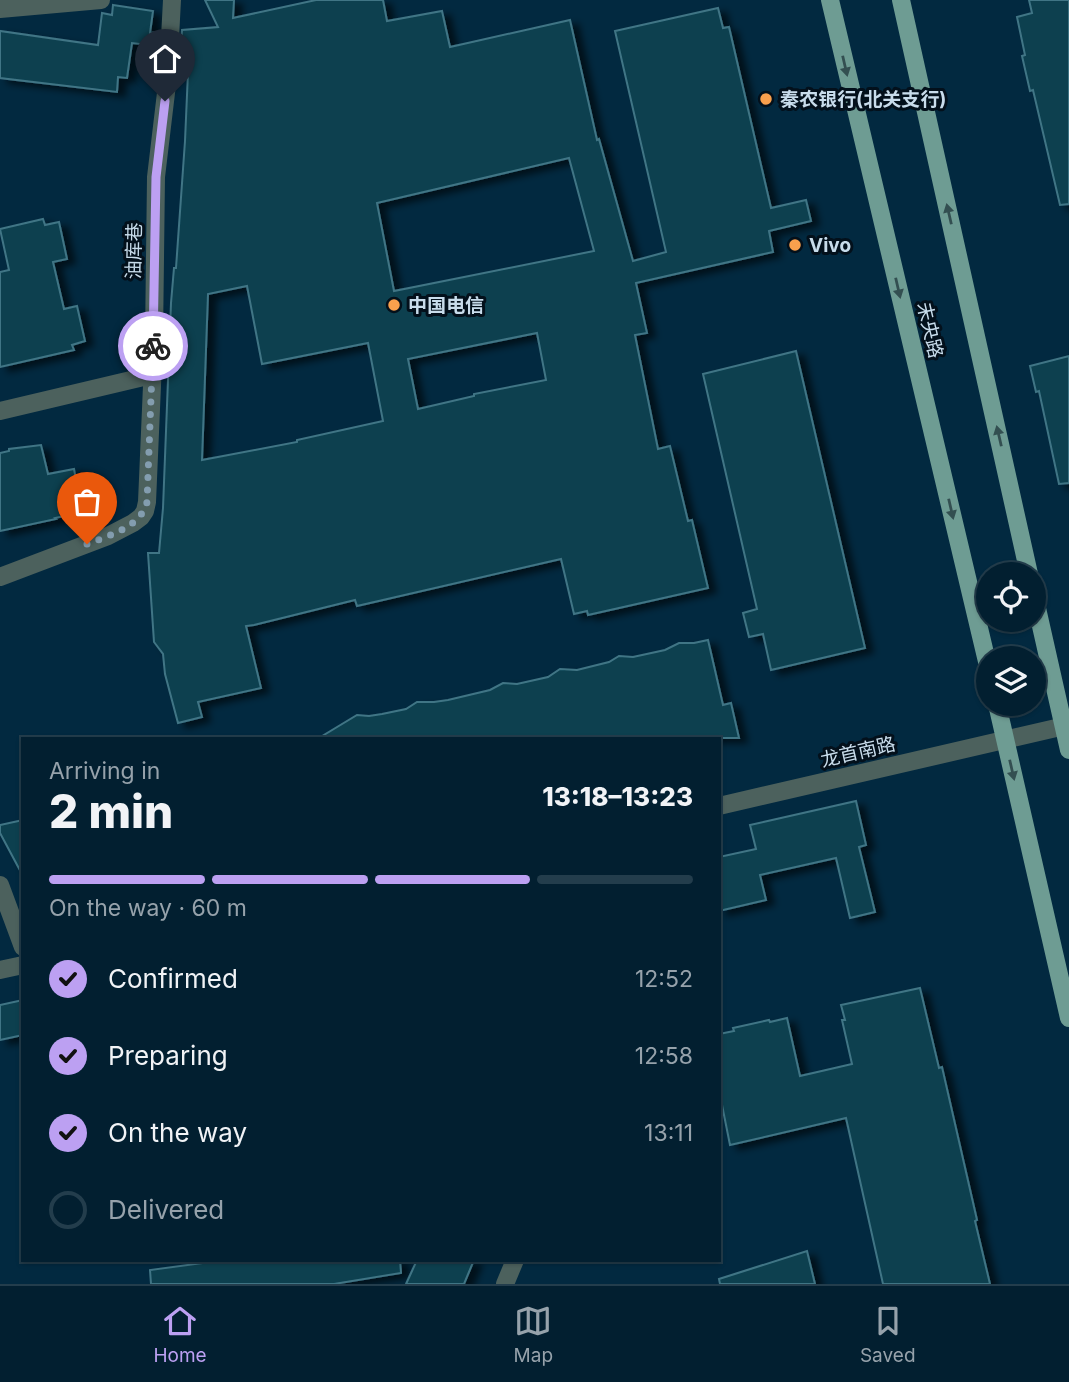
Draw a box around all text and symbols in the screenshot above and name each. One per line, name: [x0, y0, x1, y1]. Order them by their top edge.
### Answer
pin: [135, 29, 195, 101]
icon: home: [146, 40, 184, 78]
one-way arrow: [840, 55, 851, 77]
place label: 秦农银行(北关支行): [780, 88, 946, 111]
marker: 秦农银行(北关支行): [758, 91, 774, 107]
one-way arrow: [943, 203, 954, 225]
street label: 油库巷: [122, 222, 146, 280]
place label: Vivo: [809, 234, 851, 257]
marker: Vivo: [787, 237, 803, 253]
one-way arrow: [893, 277, 904, 299]
place label: 中国电信: [408, 294, 484, 317]
marker: 中国电信: [386, 297, 402, 313]
street label: 未央路: [912, 300, 948, 360]
courier: [118, 311, 188, 381]
icon: bike: [134, 327, 172, 365]
one-way arrow: [993, 425, 1004, 447]
pin: [57, 472, 117, 544]
icon: bag: [68, 483, 106, 521]
one-way arrow: [945, 498, 956, 520]
map controls: [976, 562, 1046, 716]
button: locate: [976, 562, 1046, 632]
button: layers: [976, 646, 1046, 716]
street label: 龙首南路: [818, 732, 898, 772]
text: Arriving in: [49, 757, 160, 785]
one-way arrow: [1007, 759, 1018, 781]
text: 13:18–13:23: [542, 781, 693, 812]
text: 2 min: [49, 783, 173, 839]
text: On the way · 60 m: [49, 894, 247, 922]
icon: check: [49, 960, 87, 998]
text: Confirmed: [108, 963, 238, 994]
text: 12:52: [635, 965, 693, 993]
icon: check: [49, 1037, 87, 1075]
text: Preparing: [108, 1040, 228, 1071]
text: 12:58: [635, 1042, 693, 1070]
icon: check: [49, 1114, 87, 1152]
text: On the way: [108, 1117, 247, 1148]
text: 13:11: [644, 1119, 693, 1147]
text: Delivered: [108, 1194, 224, 1225]
tab: Home: [153, 1302, 207, 1367]
tab: Map: [514, 1302, 553, 1367]
tab: Saved: [860, 1302, 916, 1367]

